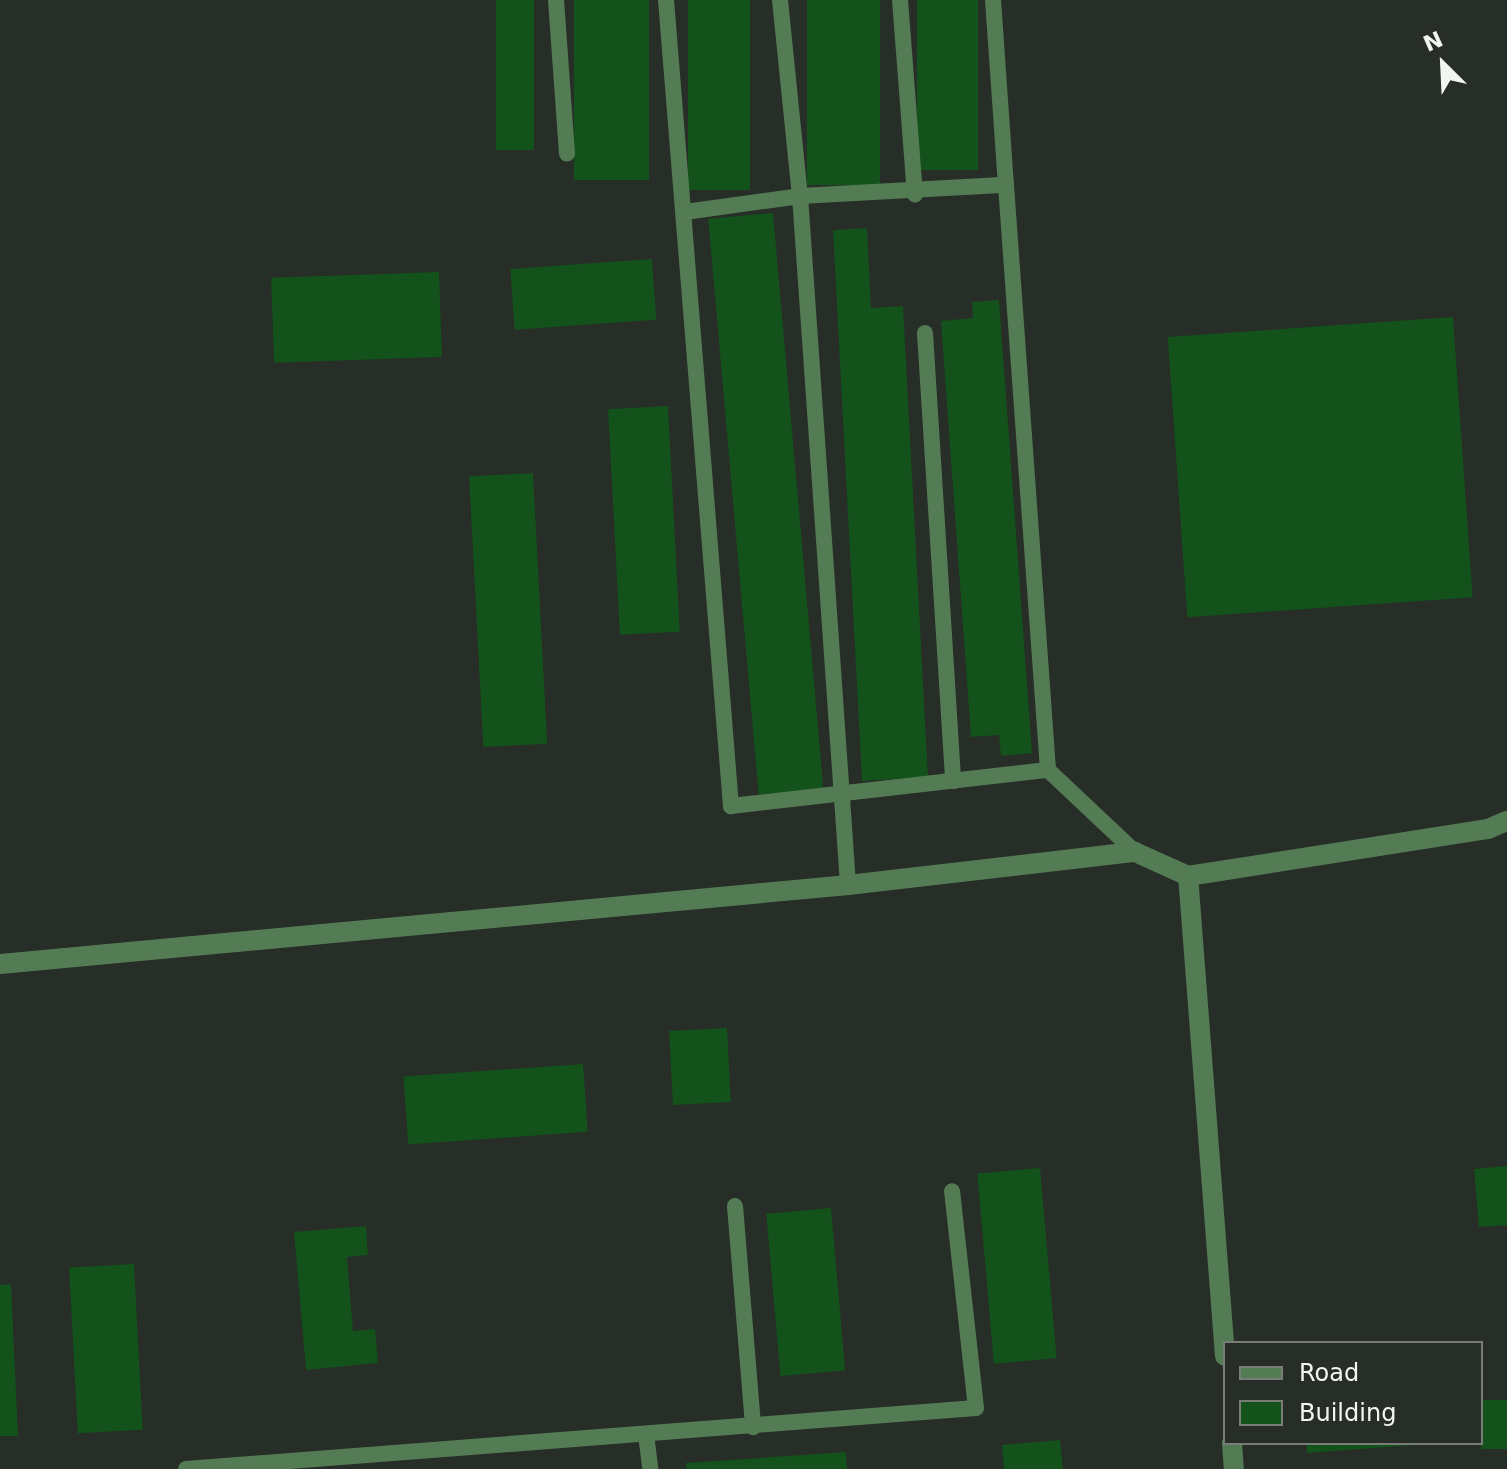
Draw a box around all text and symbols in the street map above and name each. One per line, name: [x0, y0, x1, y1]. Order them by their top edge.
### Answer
north arrow: [1403, 24, 1483, 104]
text: N: [1420, 26, 1447, 57]
legend: [1223, 1341, 1483, 1445]
text: Road: [1299, 1359, 1359, 1387]
text: Building: [1299, 1399, 1396, 1427]

